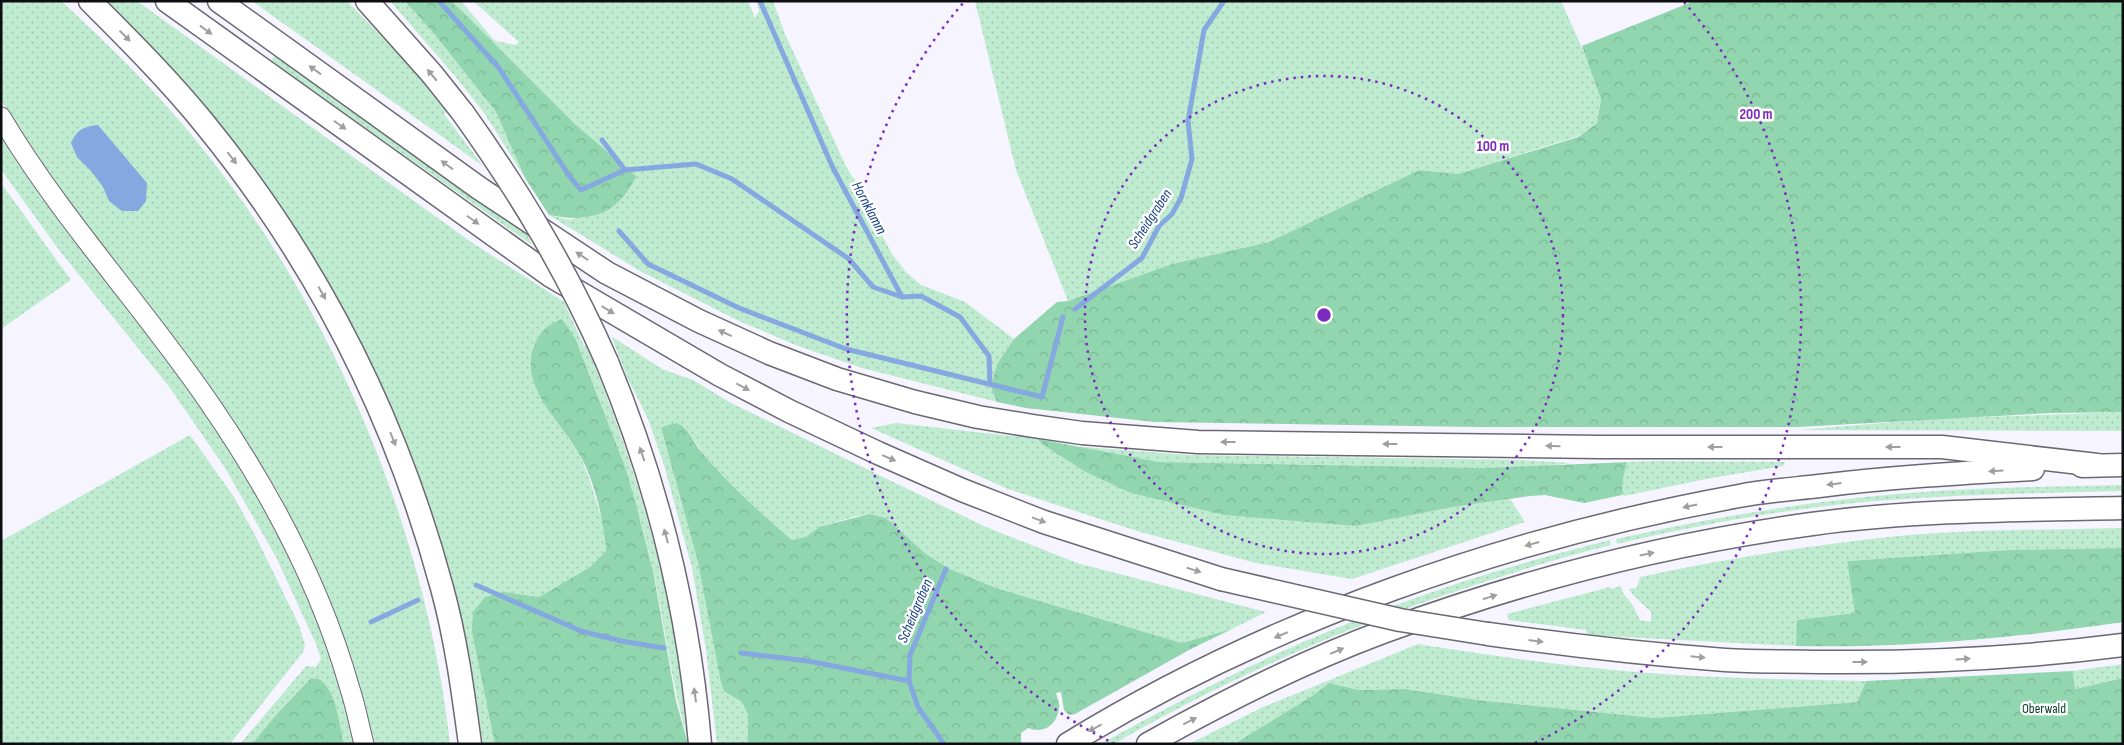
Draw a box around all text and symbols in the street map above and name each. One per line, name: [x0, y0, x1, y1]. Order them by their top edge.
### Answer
one-way arrow: [199, 25, 213, 35]
one-way arrow: [119, 30, 131, 42]
one-way arrow: [308, 65, 322, 75]
one-way arrow: [427, 69, 438, 82]
text: 200 m: [1739, 105, 1773, 124]
one-way arrow: [334, 120, 347, 130]
text: 100 m: [1477, 137, 1509, 156]
one-way arrow: [226, 151, 237, 164]
one-way arrow: [440, 160, 454, 170]
water label: Hornklamm: [847, 178, 891, 238]
water label: Scheidgraben: [1124, 186, 1176, 252]
one-way arrow: [466, 215, 480, 225]
one-way arrow: [575, 251, 588, 261]
one-way arrow: [318, 285, 326, 300]
one-way arrow: [601, 305, 614, 314]
centre of rings: [1315, 306, 1333, 324]
one-way arrow: [718, 328, 732, 336]
one-way arrow: [736, 383, 750, 391]
one-way arrow: [389, 432, 397, 446]
one-way arrow: [1220, 438, 1236, 446]
one-way arrow: [1382, 440, 1398, 448]
one-way arrow: [1545, 442, 1561, 450]
one-way arrow: [1707, 443, 1723, 451]
one-way arrow: [1885, 443, 1901, 451]
one-way arrow: [637, 446, 645, 461]
one-way arrow: [882, 455, 896, 463]
one-way arrow: [1987, 467, 2003, 475]
one-way arrow: [1826, 480, 1842, 488]
one-way arrow: [1682, 502, 1698, 510]
one-way arrow: [1032, 517, 1047, 524]
one-way arrow: [662, 528, 670, 543]
one-way arrow: [1525, 541, 1540, 549]
one-way arrow: [1640, 550, 1655, 558]
one-way arrow: [1186, 567, 1201, 575]
water label: Scheidgraben: [893, 576, 937, 646]
one-way arrow: [1483, 592, 1498, 600]
one-way arrow: [1273, 631, 1288, 639]
one-way arrow: [1529, 637, 1545, 645]
one-way arrow: [1330, 647, 1345, 655]
one-way arrow: [1690, 653, 1706, 661]
one-way arrow: [1955, 654, 1971, 662]
one-way arrow: [1853, 658, 1869, 666]
one-way arrow: [691, 687, 699, 703]
park label: Oberwald: [2022, 700, 2066, 717]
one-way arrow: [1183, 717, 1198, 725]
one-way arrow: [1088, 724, 1102, 732]

